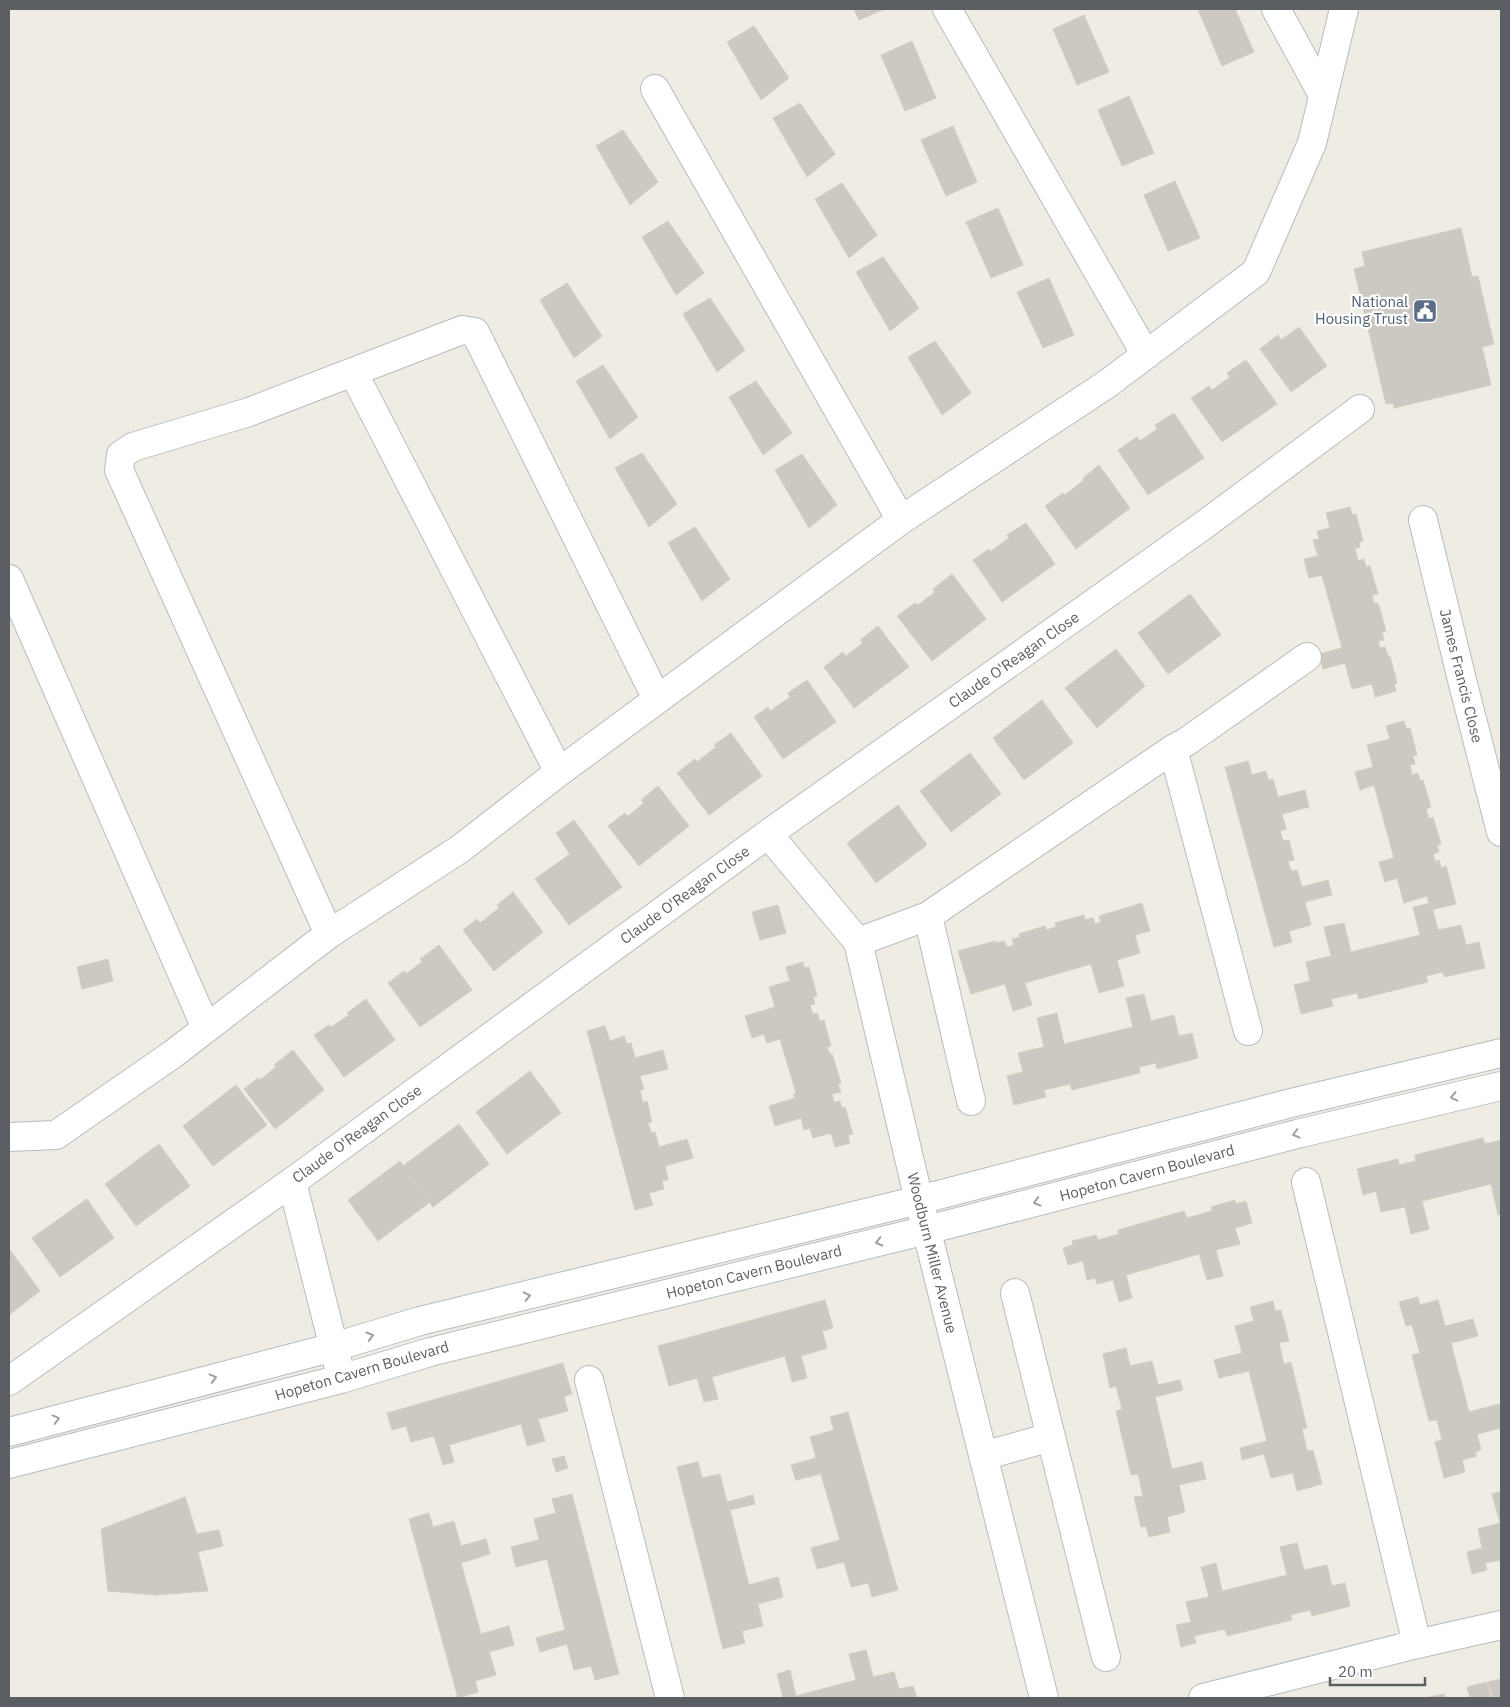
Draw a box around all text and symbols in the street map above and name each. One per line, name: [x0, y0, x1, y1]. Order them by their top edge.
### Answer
place label: National Housing Trust: [1315, 292, 1408, 328]
public building icon: National Housing Trust: [1412, 298, 1438, 324]
street label: Claude O'Reagan Close: [945, 607, 1083, 712]
street label: James Francis Close: [1436, 607, 1487, 745]
street label: Claude O'Reagan Close: [616, 841, 753, 948]
street label: Claude O'Reagan Close: [288, 1080, 425, 1187]
one-way arrow: [1449, 1091, 1458, 1102]
one-way arrow: [1291, 1128, 1300, 1139]
street label: Hopeton Cavern Boulevard: [1057, 1140, 1236, 1205]
street label: Woodburn Miller Avenue: [903, 1171, 962, 1335]
one-way arrow: [1033, 1196, 1041, 1206]
one-way arrow: [875, 1236, 884, 1247]
street label: Hopeton Cavern Boulevard: [664, 1241, 844, 1303]
one-way arrow: [523, 1291, 532, 1302]
one-way arrow: [365, 1332, 374, 1342]
street label: Hopeton Cavern Boulevard: [273, 1337, 451, 1404]
one-way arrow: [209, 1373, 218, 1384]
one-way arrow: [51, 1414, 60, 1425]
scale bar: [1330, 1654, 1425, 1686]
text: 20 m: [1338, 1662, 1373, 1681]

